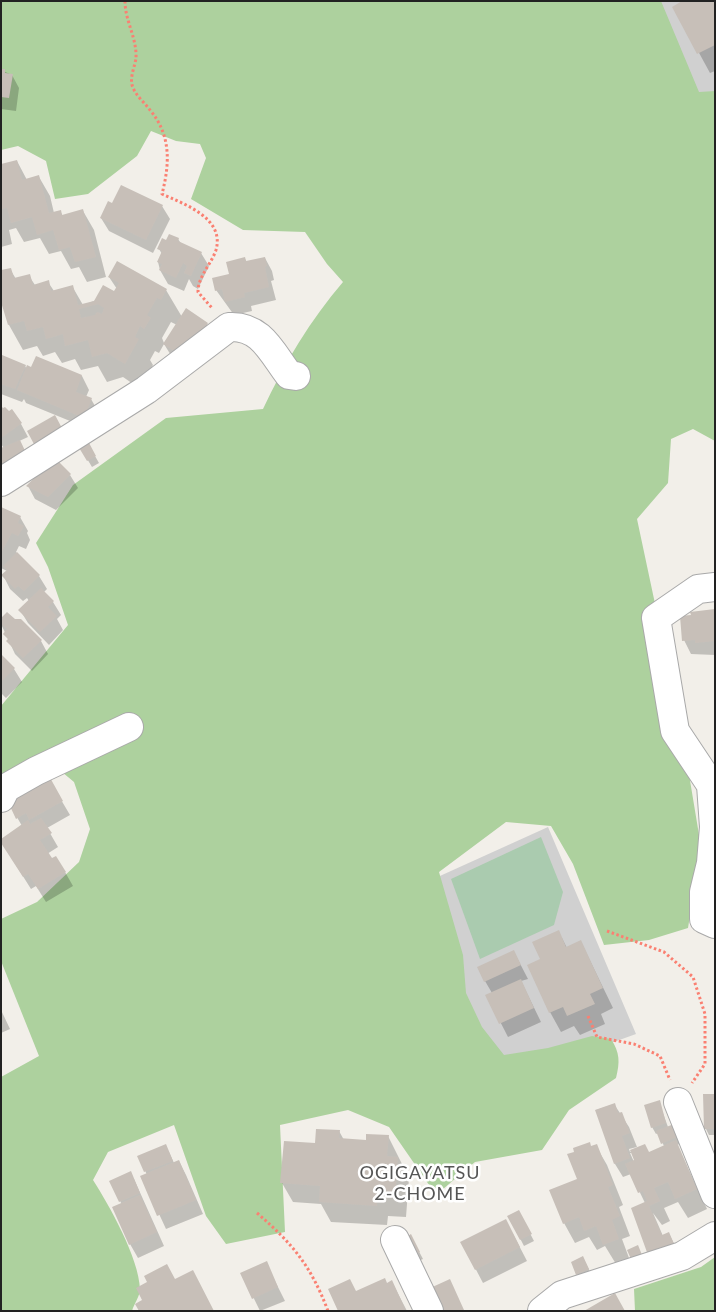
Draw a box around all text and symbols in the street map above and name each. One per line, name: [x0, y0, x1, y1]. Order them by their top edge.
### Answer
district label: OGIGAYATSU 2-CHOME: [358, 1162, 482, 1204]

